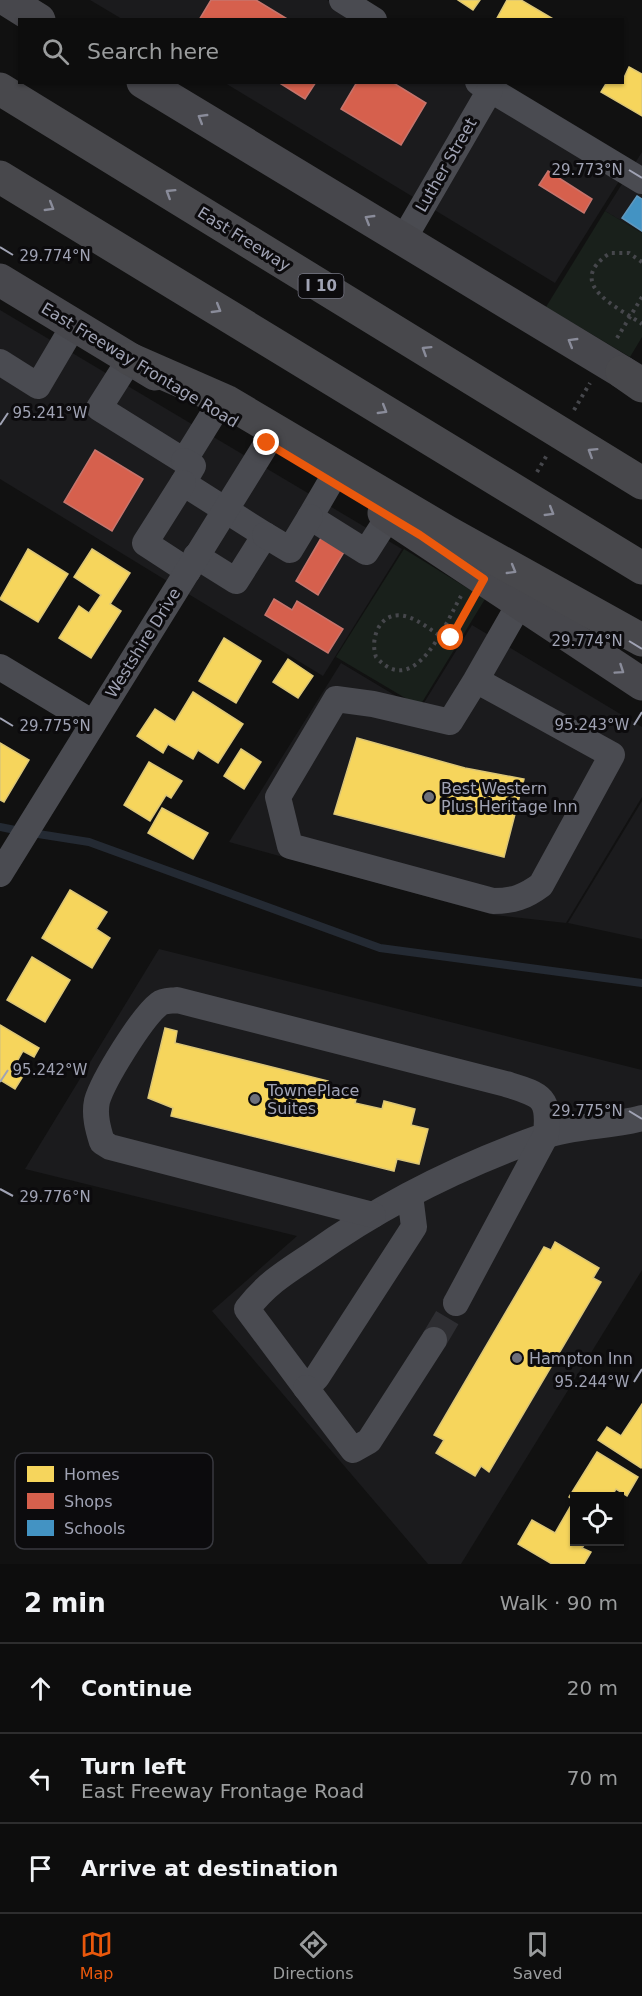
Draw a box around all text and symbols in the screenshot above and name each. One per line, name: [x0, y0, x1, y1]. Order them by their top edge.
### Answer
search box: [18, 18, 624, 84]
icon: search: [39, 35, 72, 68]
text: Search here: [87, 39, 219, 64]
one-way arrow: [198, 114, 208, 126]
street label: Luther Street: [411, 115, 481, 215]
text: 29.773°N: [551, 161, 623, 179]
one-way arrow: [166, 189, 176, 201]
one-way arrow: [44, 200, 54, 212]
street label: East Freeway: [194, 203, 294, 275]
one-way arrow: [365, 215, 375, 227]
text: 29.774°N: [19, 247, 91, 265]
road number: I 10: [298, 274, 344, 298]
street label: East Freeway Frontage Road: [38, 299, 242, 431]
one-way arrow: [210, 301, 221, 312]
one-way arrow: [568, 337, 578, 349]
one-way arrow: [422, 346, 432, 358]
one-way arrow: [377, 403, 387, 415]
text: 95.241°W: [13, 404, 88, 422]
route end: [253, 429, 279, 455]
one-way arrow: [588, 448, 598, 460]
one-way arrow: [544, 504, 554, 516]
one-way arrow: [506, 562, 516, 574]
street label: Westshire Drive: [102, 585, 184, 701]
route start: [437, 624, 463, 650]
text: 29.774°N: [551, 632, 623, 650]
one-way arrow: [614, 662, 625, 673]
text: 95.243°W: [555, 716, 630, 734]
text: 29.775°N: [19, 717, 91, 735]
place label: Best Western Plus Heritage Inn: [441, 779, 578, 816]
marker: Best Western Plus Heritage Inn: [422, 790, 436, 804]
text: 95.242°W: [13, 1061, 88, 1079]
place label: TownePlace Suites: [266, 1081, 359, 1118]
marker: TownePlace Suites: [248, 1092, 262, 1106]
text: 29.775°N: [551, 1102, 623, 1120]
text: 29.776°N: [19, 1188, 91, 1206]
place label: Hampton Inn: [529, 1349, 633, 1368]
marker: Hampton Inn: [510, 1351, 524, 1365]
text: 95.244°W: [555, 1373, 630, 1391]
legend: [15, 1453, 213, 1549]
text: Homes: [64, 1465, 120, 1484]
text: Shops: [64, 1492, 113, 1511]
map controls: [570, 1492, 624, 1546]
button: locate: [570, 1492, 624, 1546]
text: Schools: [64, 1519, 125, 1538]
text: 2 min: [24, 1588, 106, 1618]
text: Walk · 90 m: [500, 1591, 618, 1615]
icon: ahead: [24, 1672, 57, 1705]
text: Continue: [81, 1676, 192, 1701]
text: 20 m: [567, 1676, 618, 1700]
text: Turn left: [81, 1754, 186, 1779]
icon: left: [24, 1762, 57, 1795]
text: 70 m: [567, 1766, 618, 1790]
text: East Freeway Frontage Road: [81, 1779, 364, 1803]
icon: arrive: [24, 1852, 57, 1885]
text: Arrive at destination: [81, 1856, 338, 1881]
tab: Map: [80, 1928, 113, 1983]
tab: Directions: [273, 1928, 353, 1983]
tab: Saved: [513, 1928, 562, 1983]

